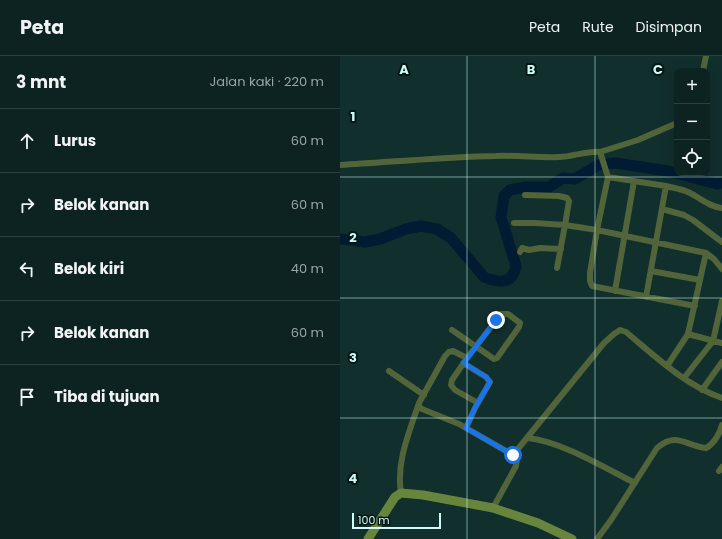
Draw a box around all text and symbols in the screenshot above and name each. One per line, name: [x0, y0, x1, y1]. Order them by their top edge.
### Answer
text: Peta: [20, 14, 64, 41]
text: Peta: [529, 17, 560, 37]
text: Rute: [582, 17, 614, 37]
text: Disimpan: [636, 17, 702, 37]
text: A: [399, 60, 409, 79]
text: B: [527, 60, 536, 79]
text: C: [653, 60, 663, 79]
map controls: [674, 68, 710, 176]
button: +: [674, 68, 710, 104]
text: 3 mnt: [16, 70, 66, 94]
text: Jalan kaki · 220 m: [209, 72, 324, 91]
button: −: [674, 104, 710, 140]
text: 1: [351, 107, 355, 126]
icon: ahead: [16, 130, 38, 152]
text: Lurus: [54, 130, 96, 151]
text: 60 m: [291, 131, 324, 150]
button: locate: [674, 140, 710, 176]
icon: right: [16, 194, 38, 216]
text: Belok kanan: [54, 194, 149, 215]
text: 60 m: [291, 195, 324, 214]
text: 2: [349, 228, 357, 247]
icon: left: [16, 258, 38, 280]
text: Belok kiri: [54, 258, 124, 279]
text: 40 m: [291, 259, 324, 278]
route end: [487, 311, 505, 329]
icon: right: [16, 322, 38, 344]
text: Belok kanan: [54, 322, 149, 343]
text: 60 m: [291, 323, 324, 342]
text: 3: [349, 348, 357, 367]
icon: arrive: [16, 386, 38, 408]
text: Tiba di tujuan: [54, 386, 160, 407]
route start: [504, 446, 522, 464]
text: 4: [349, 469, 358, 488]
scale bar: [352, 511, 441, 530]
text: 100 m: [358, 512, 390, 528]

